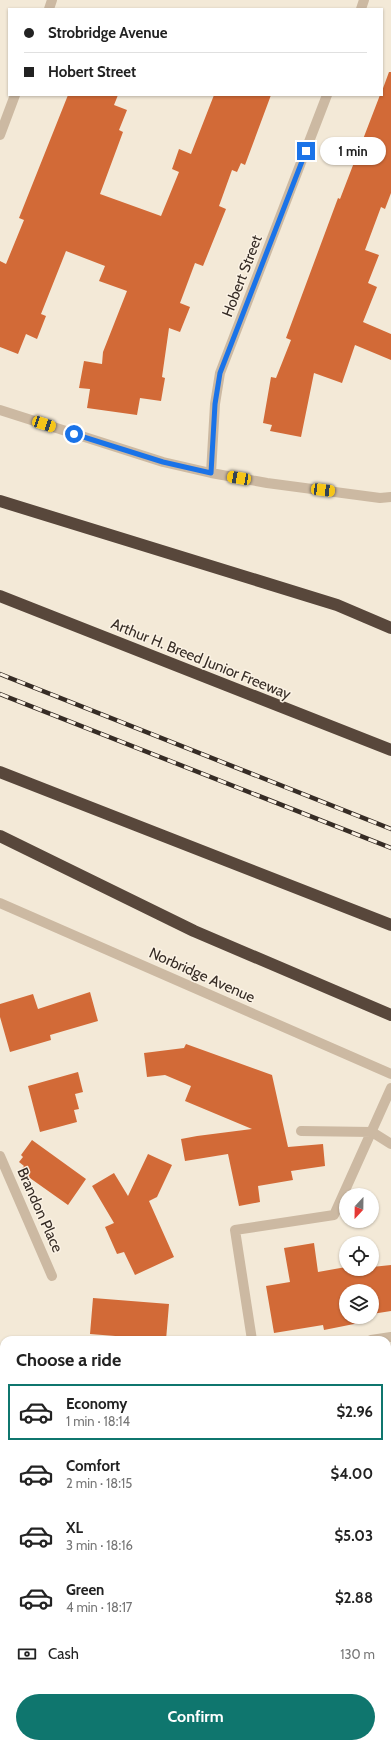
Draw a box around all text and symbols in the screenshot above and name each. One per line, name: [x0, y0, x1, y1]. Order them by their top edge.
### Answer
text: Strobridge Avenue: [48, 24, 167, 42]
text: Hobert Street: [48, 63, 136, 81]
callout: 1 min: [320, 137, 386, 165]
route end: [297, 142, 315, 160]
text: 1 min: [338, 143, 368, 159]
street label: Hobert Street: [218, 232, 266, 320]
car: [31, 415, 57, 433]
route start: [65, 425, 83, 443]
car: [226, 470, 252, 486]
car: [310, 483, 336, 497]
street label: Arthur H. Breed Junior Freeway: [108, 615, 294, 704]
street label: Norbridge Avenue: [146, 944, 258, 1007]
street label: Brandon Place: [13, 1165, 67, 1256]
north arrow: [339, 1188, 379, 1228]
map controls: [339, 1188, 379, 1324]
button: locate: [339, 1236, 379, 1276]
button: layers: [339, 1284, 379, 1324]
text: Choose a ride: [16, 1349, 121, 1371]
icon: car: [18, 1394, 54, 1430]
text: Economy: [66, 1395, 127, 1413]
text: $2.96: [336, 1403, 373, 1421]
text: 1 min · 18:14: [66, 1413, 130, 1429]
icon: car: [18, 1456, 54, 1492]
text: Comfort: [66, 1457, 120, 1475]
text: $4.00: [331, 1465, 373, 1483]
text: 2 min · 18:15: [66, 1475, 132, 1491]
icon: car: [18, 1518, 54, 1554]
text: XL: [66, 1519, 83, 1537]
text: $5.03: [334, 1527, 373, 1545]
text: 3 min · 18:16: [66, 1537, 133, 1553]
icon: car: [18, 1580, 54, 1616]
text: Green: [66, 1581, 104, 1599]
text: $2.88: [335, 1589, 373, 1607]
text: 4 min · 18:17: [66, 1599, 132, 1615]
icon: cash: [16, 1643, 38, 1665]
text: Cash: [48, 1645, 79, 1663]
text: 130 m: [340, 1646, 375, 1662]
button: Confirm: [16, 1694, 375, 1740]

